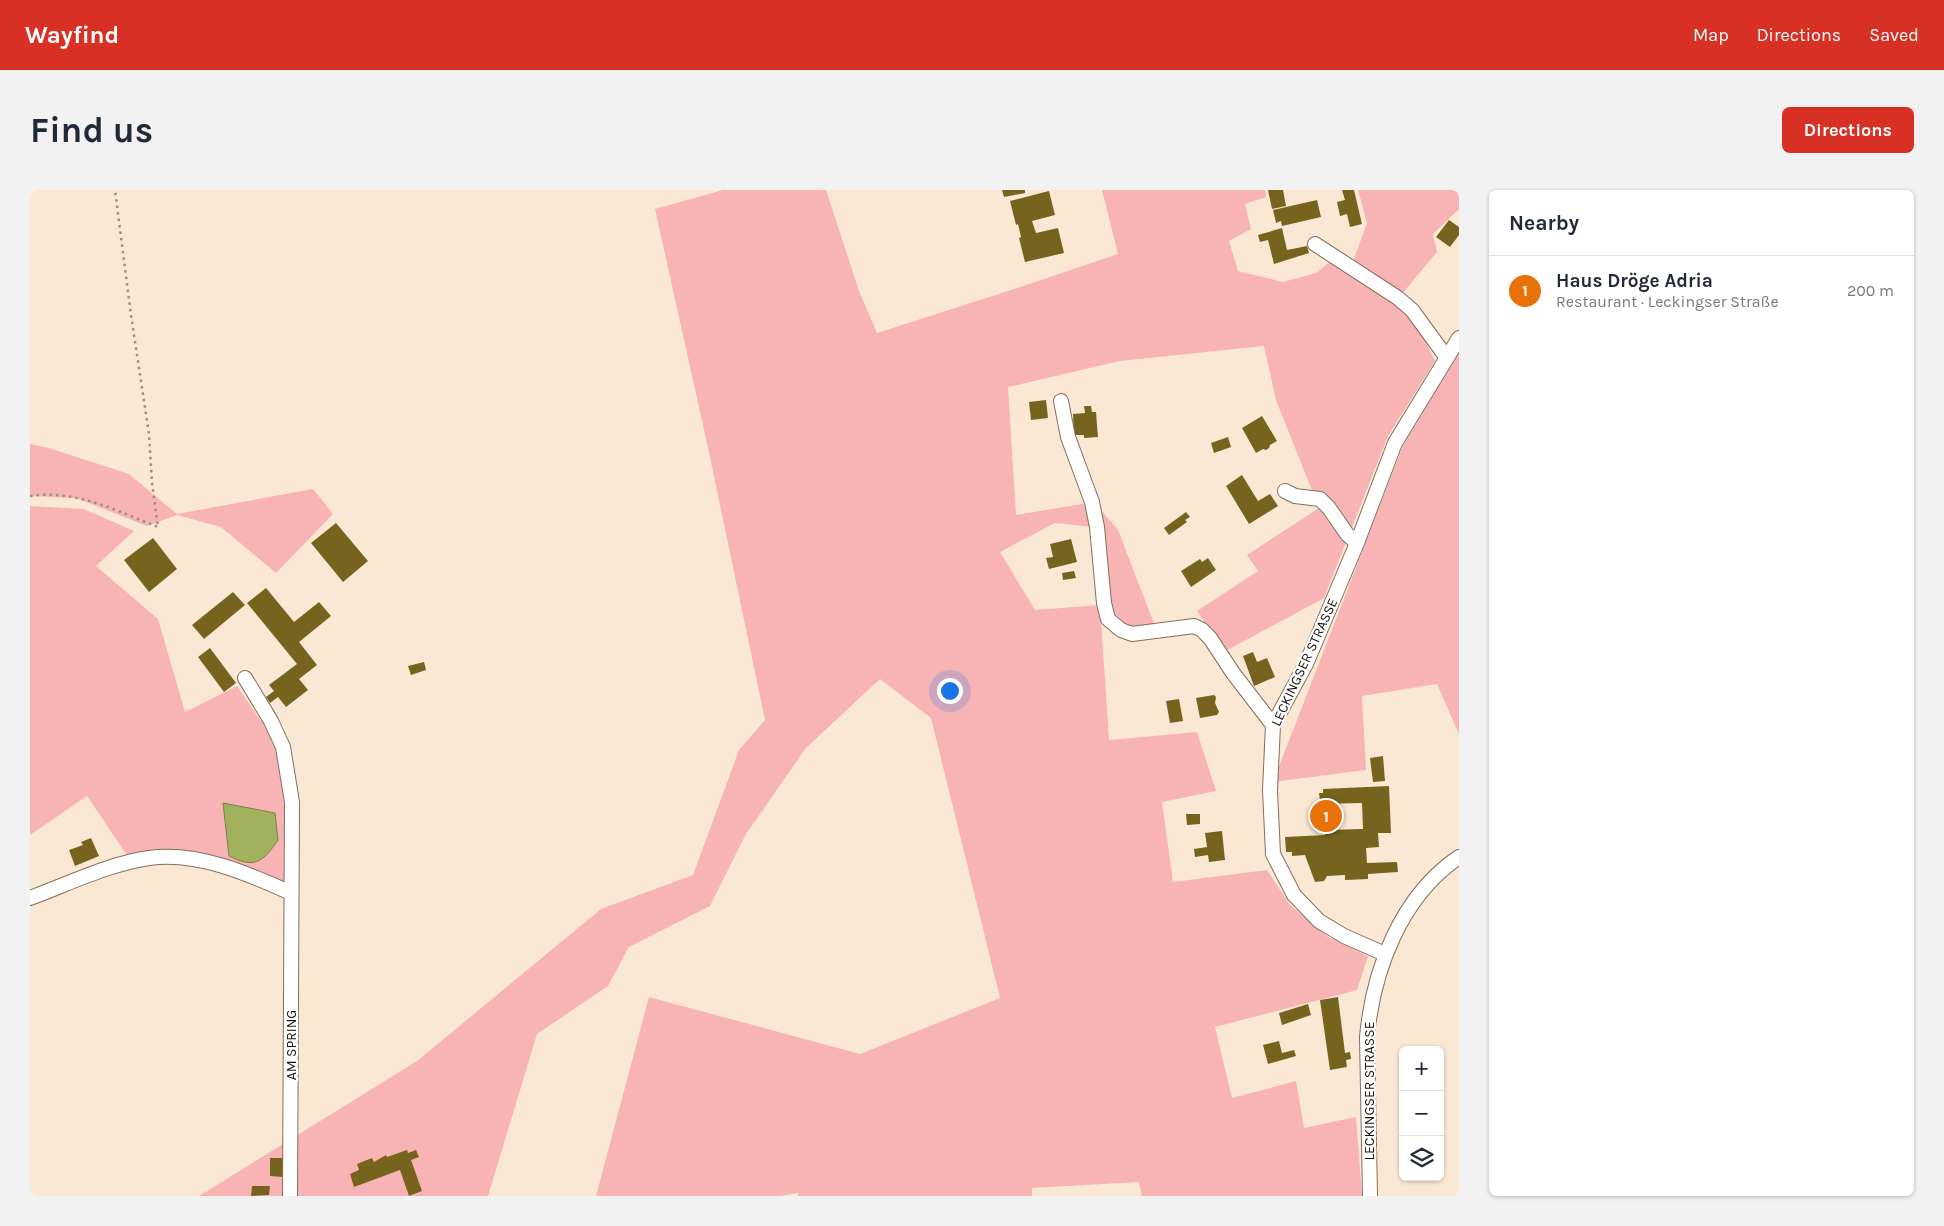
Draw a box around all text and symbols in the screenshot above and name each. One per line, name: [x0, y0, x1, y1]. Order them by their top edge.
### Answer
text: Wayfind: [25, 21, 119, 49]
text: Map: [1693, 24, 1729, 46]
text: Directions: [1757, 24, 1841, 46]
text: Saved: [1869, 24, 1919, 46]
button: Directions: [1782, 107, 1914, 153]
text: Find us: [30, 110, 153, 151]
text: Nearby: [1509, 211, 1579, 235]
text: Haus Dröge Adria: [1556, 270, 1713, 292]
text: 1: [1522, 281, 1528, 300]
text: 200 m: [1847, 281, 1894, 300]
text: Restaurant · Leckingser Straße: [1556, 292, 1779, 311]
street label: LECKINGSER STRASSE: [1267, 596, 1342, 729]
your location: [937, 678, 963, 704]
pin: 1: [1310, 797, 1342, 835]
street label: AM SPRING: [283, 1010, 300, 1080]
street label: LECKINGSER STRASSE: [1361, 1021, 1378, 1161]
map controls: [1399, 1046, 1444, 1181]
button: +: [1399, 1046, 1444, 1091]
button: −: [1399, 1091, 1444, 1136]
button: layers: [1399, 1136, 1444, 1181]

